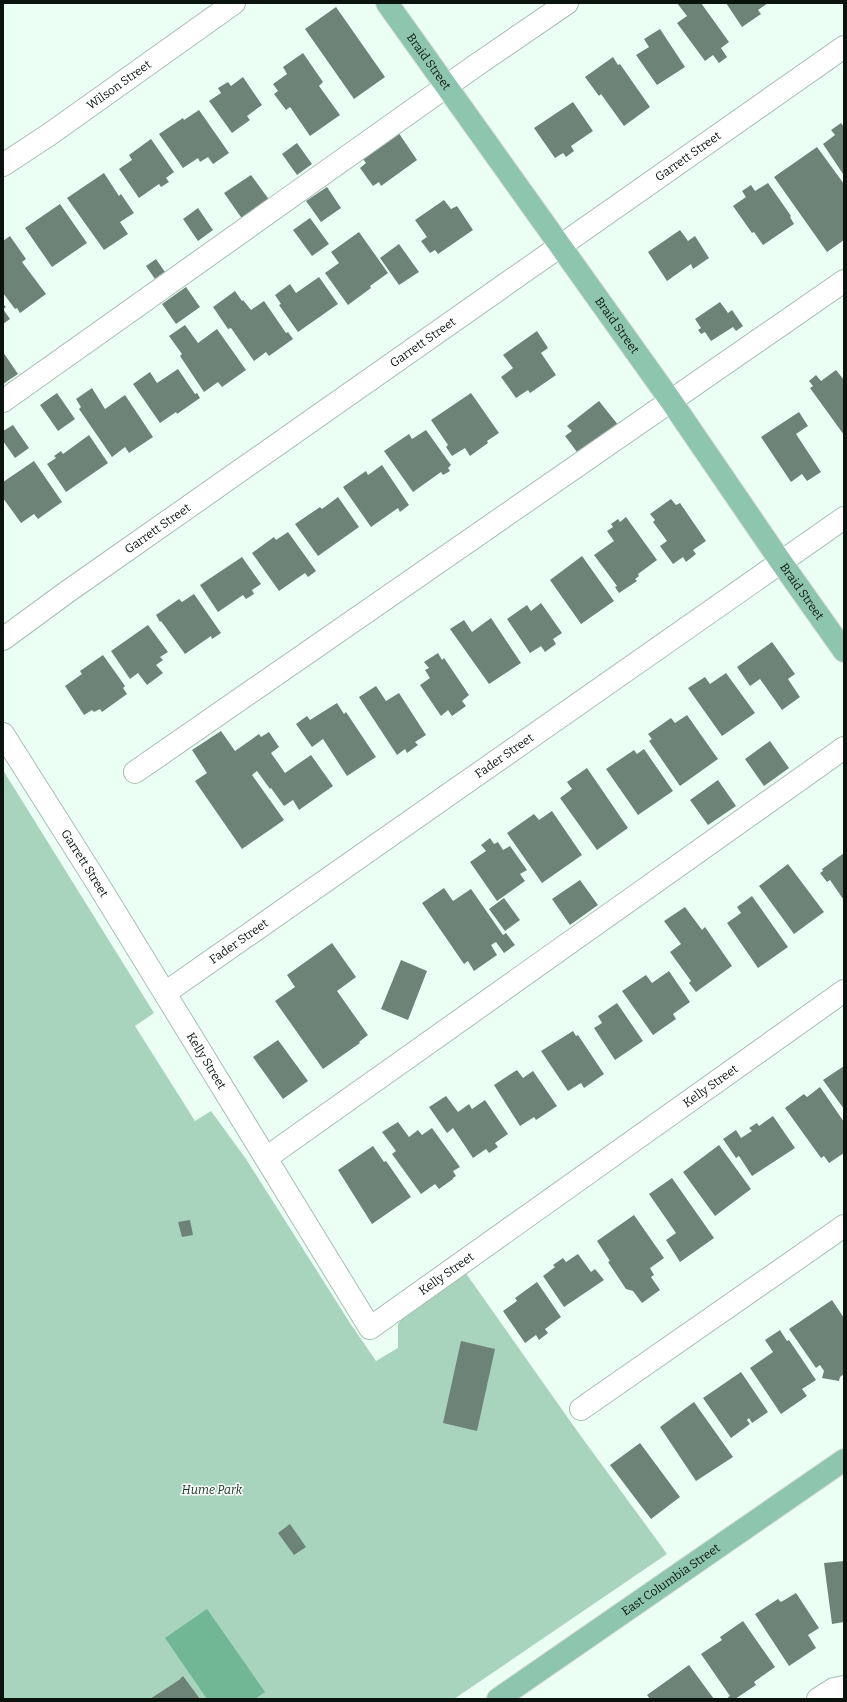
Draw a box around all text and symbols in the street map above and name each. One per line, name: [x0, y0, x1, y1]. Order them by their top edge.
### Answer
street label: Braid Street: [404, 31, 454, 93]
street label: Wilson Street: [84, 57, 154, 112]
street label: Garrett Street: [652, 128, 724, 184]
street label: Braid Street: [592, 294, 642, 357]
street label: Garrett Street: [387, 314, 459, 370]
street label: Garrett Street: [122, 500, 194, 556]
street label: Braid Street: [777, 560, 827, 623]
street label: Fader Street: [472, 730, 537, 781]
street label: Garrett Street: [58, 827, 112, 900]
street label: Fader Street: [207, 916, 271, 967]
street label: Kelly Street: [184, 1030, 229, 1092]
street label: Kelly Street: [680, 1061, 741, 1110]
street label: Kelly Street: [416, 1249, 477, 1298]
park label: Hume Park: [182, 1483, 243, 1497]
street label: East Columbia Street: [619, 1540, 723, 1618]

